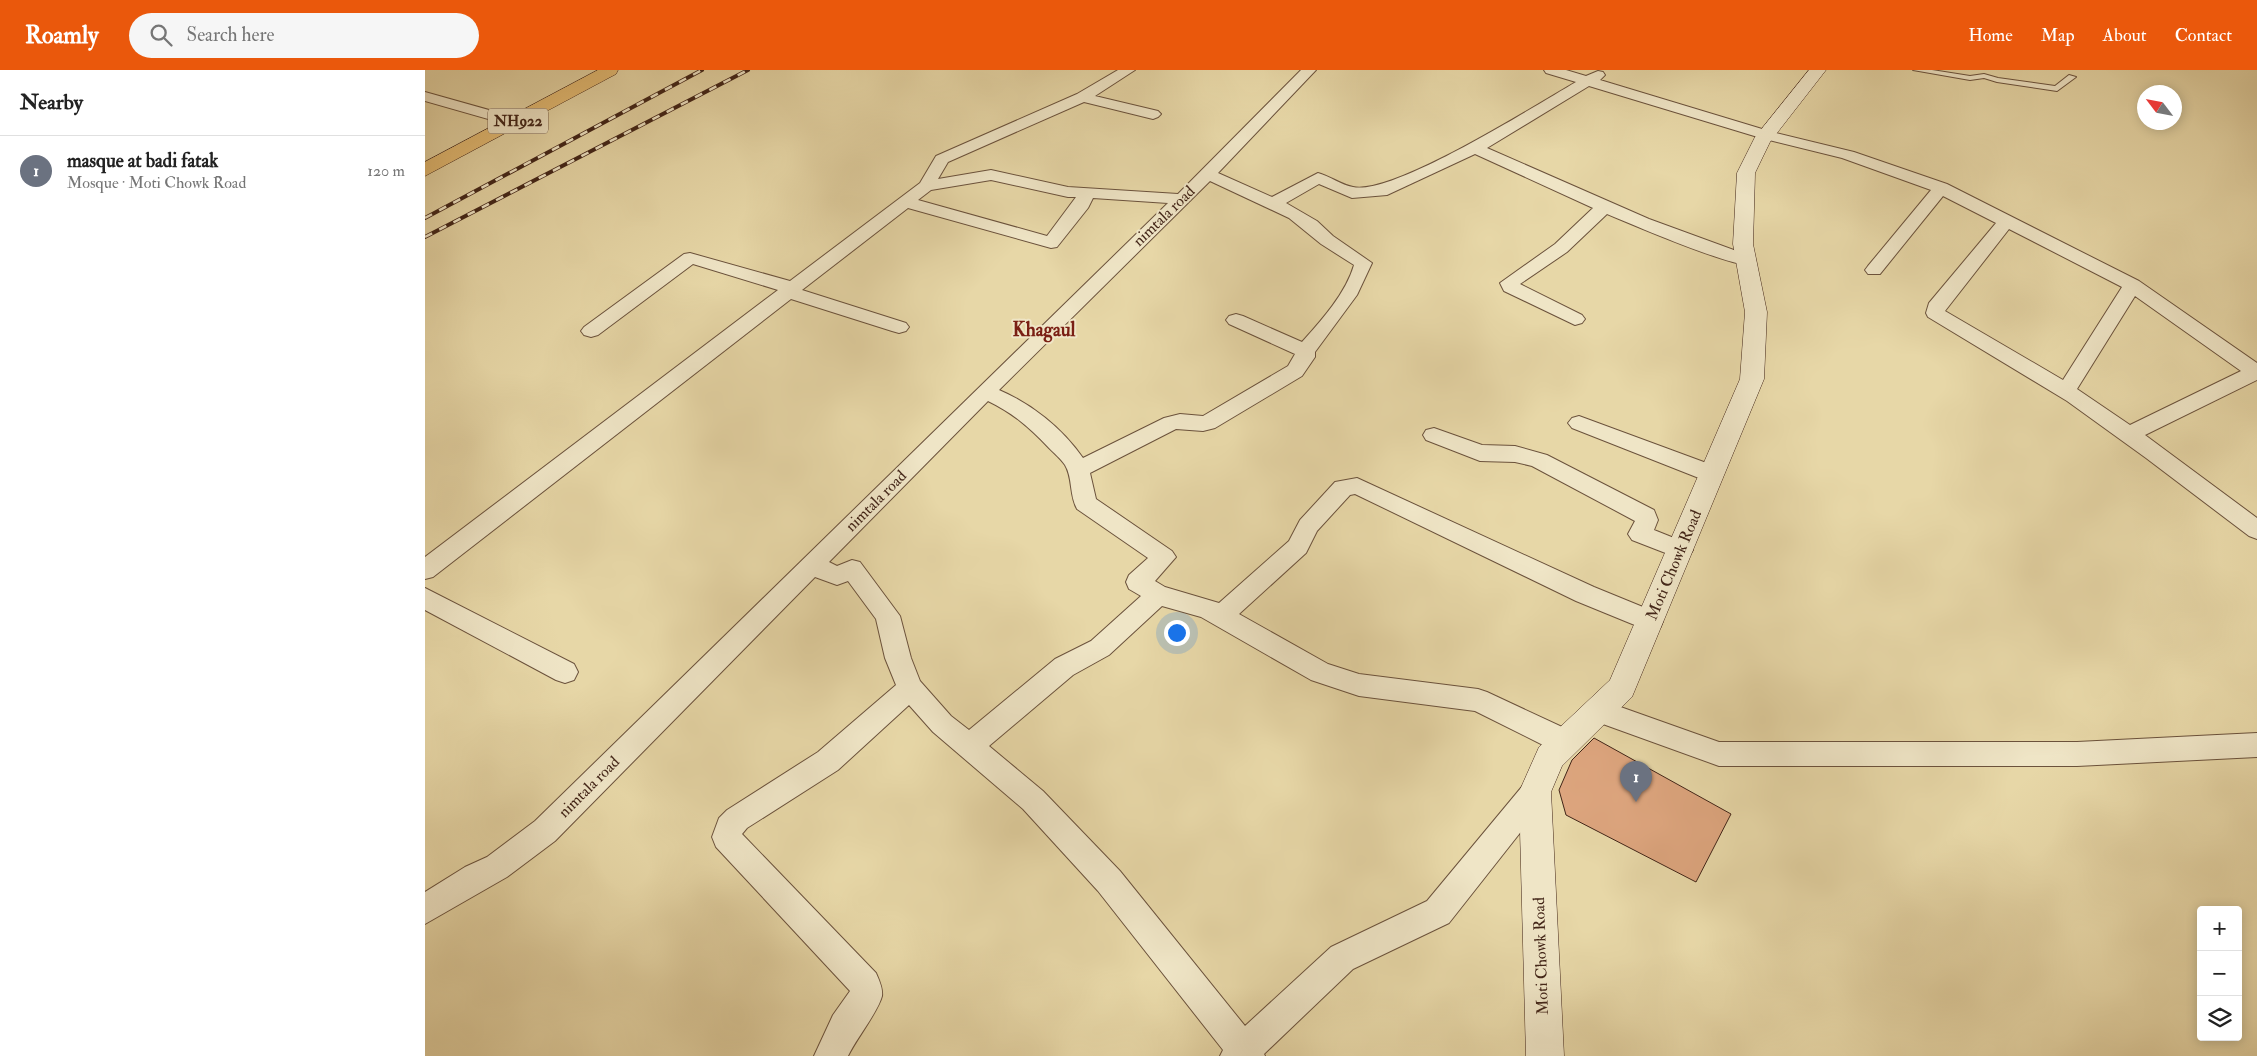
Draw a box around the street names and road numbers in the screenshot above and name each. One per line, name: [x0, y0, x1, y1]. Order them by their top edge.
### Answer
road number: NH922: [488, 108, 548, 134]
street label: nimtala road: [1129, 181, 1199, 251]
street label: nimtala road: [841, 466, 911, 536]
street label: Moti Chowk Road: [1642, 507, 1706, 623]
street label: nimtala road: [554, 752, 624, 822]
street label: Moti Chowk Road: [1529, 897, 1553, 1015]

